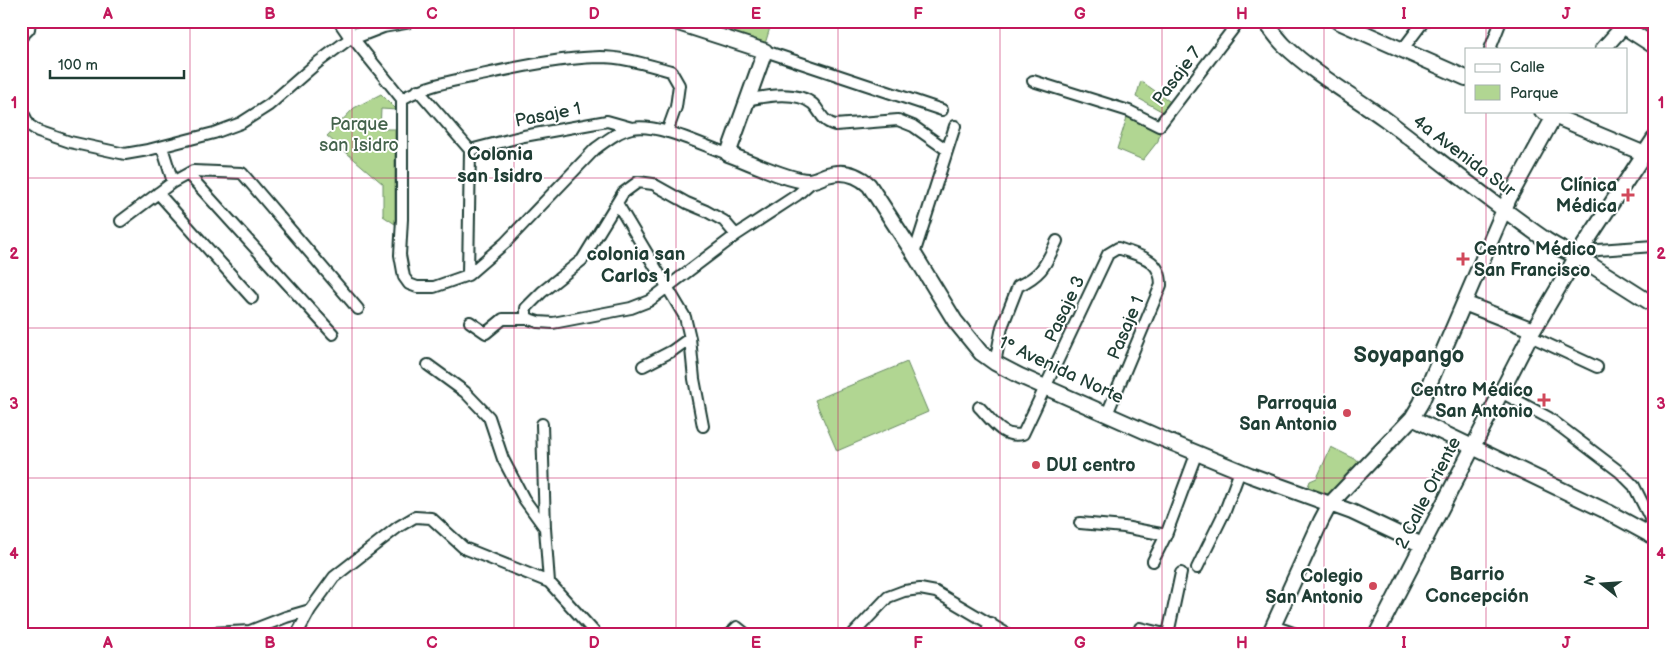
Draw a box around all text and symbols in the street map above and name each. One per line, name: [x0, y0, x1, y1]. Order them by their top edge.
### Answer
text: A: [102, 5, 113, 24]
text: B: [264, 5, 276, 24]
text: C: [426, 5, 438, 24]
text: D: [588, 5, 600, 24]
text: E: [751, 5, 761, 24]
text: F: [913, 5, 923, 24]
text: G: [1074, 5, 1086, 24]
text: H: [1236, 5, 1248, 24]
text: I: [1401, 5, 1407, 24]
text: J: [1562, 5, 1571, 24]
street label: Pasaje 7: [1148, 42, 1206, 110]
scale bar: [50, 48, 184, 80]
legend: [1465, 48, 1628, 112]
text: 100 m: [58, 56, 98, 75]
text: Calle: [1510, 58, 1545, 77]
text: Parque: [1510, 84, 1559, 103]
text: 1: [11, 94, 17, 113]
text: 1: [1658, 94, 1664, 113]
street label: Pasaje 1: [513, 98, 583, 132]
street label: 4a Avenida Sur: [1409, 111, 1520, 202]
park label: Parque san Isidro: [319, 114, 399, 156]
district label: Colonia san Isidro: [457, 143, 543, 188]
place label: Clínica Médica: [1556, 175, 1617, 217]
marker: Clínica Médica: [1621, 188, 1635, 202]
place label: Centro Médico San Francisco: [1474, 239, 1596, 281]
district label: colonia san Carlos 1: [587, 243, 685, 288]
text: 2: [9, 245, 19, 264]
text: 2: [1656, 245, 1666, 264]
marker: Centro Médico San Francisco: [1456, 252, 1470, 266]
street label: Pasaje 3: [1041, 272, 1089, 346]
street label: Pasaje 1: [1103, 293, 1149, 363]
street label: 1° Avenida Norte: [995, 332, 1127, 408]
district label: Soyapango: [1354, 342, 1464, 369]
place label: Centro Médico San Antonio: [1411, 380, 1533, 422]
place label: Parroquia San Antonio: [1239, 393, 1337, 435]
marker: Centro Médico San Antonio: [1537, 393, 1551, 407]
text: 3: [9, 395, 19, 414]
text: 3: [1656, 395, 1666, 414]
marker: Parroquia San Antonio: [1341, 407, 1353, 419]
street label: 2 Calle Oriente: [1391, 433, 1465, 552]
place label: DUI centro: [1046, 455, 1136, 476]
marker: DUI centro: [1030, 459, 1042, 471]
text: 4: [9, 545, 19, 564]
text: 4: [1656, 545, 1666, 564]
north arrow: [1578, 558, 1628, 608]
district label: Barrio Concepción: [1425, 563, 1529, 608]
place label: Colegio San Antonio: [1265, 566, 1363, 608]
text: N: [1580, 573, 1600, 588]
marker: Colegio San Antonio: [1367, 580, 1379, 592]
text: A: [102, 634, 113, 653]
text: B: [264, 634, 276, 653]
text: C: [426, 634, 438, 653]
text: D: [588, 634, 600, 653]
text: E: [751, 634, 761, 653]
text: F: [913, 634, 923, 653]
text: G: [1074, 634, 1086, 653]
text: H: [1236, 634, 1248, 653]
text: I: [1401, 634, 1407, 653]
text: J: [1562, 634, 1571, 653]

